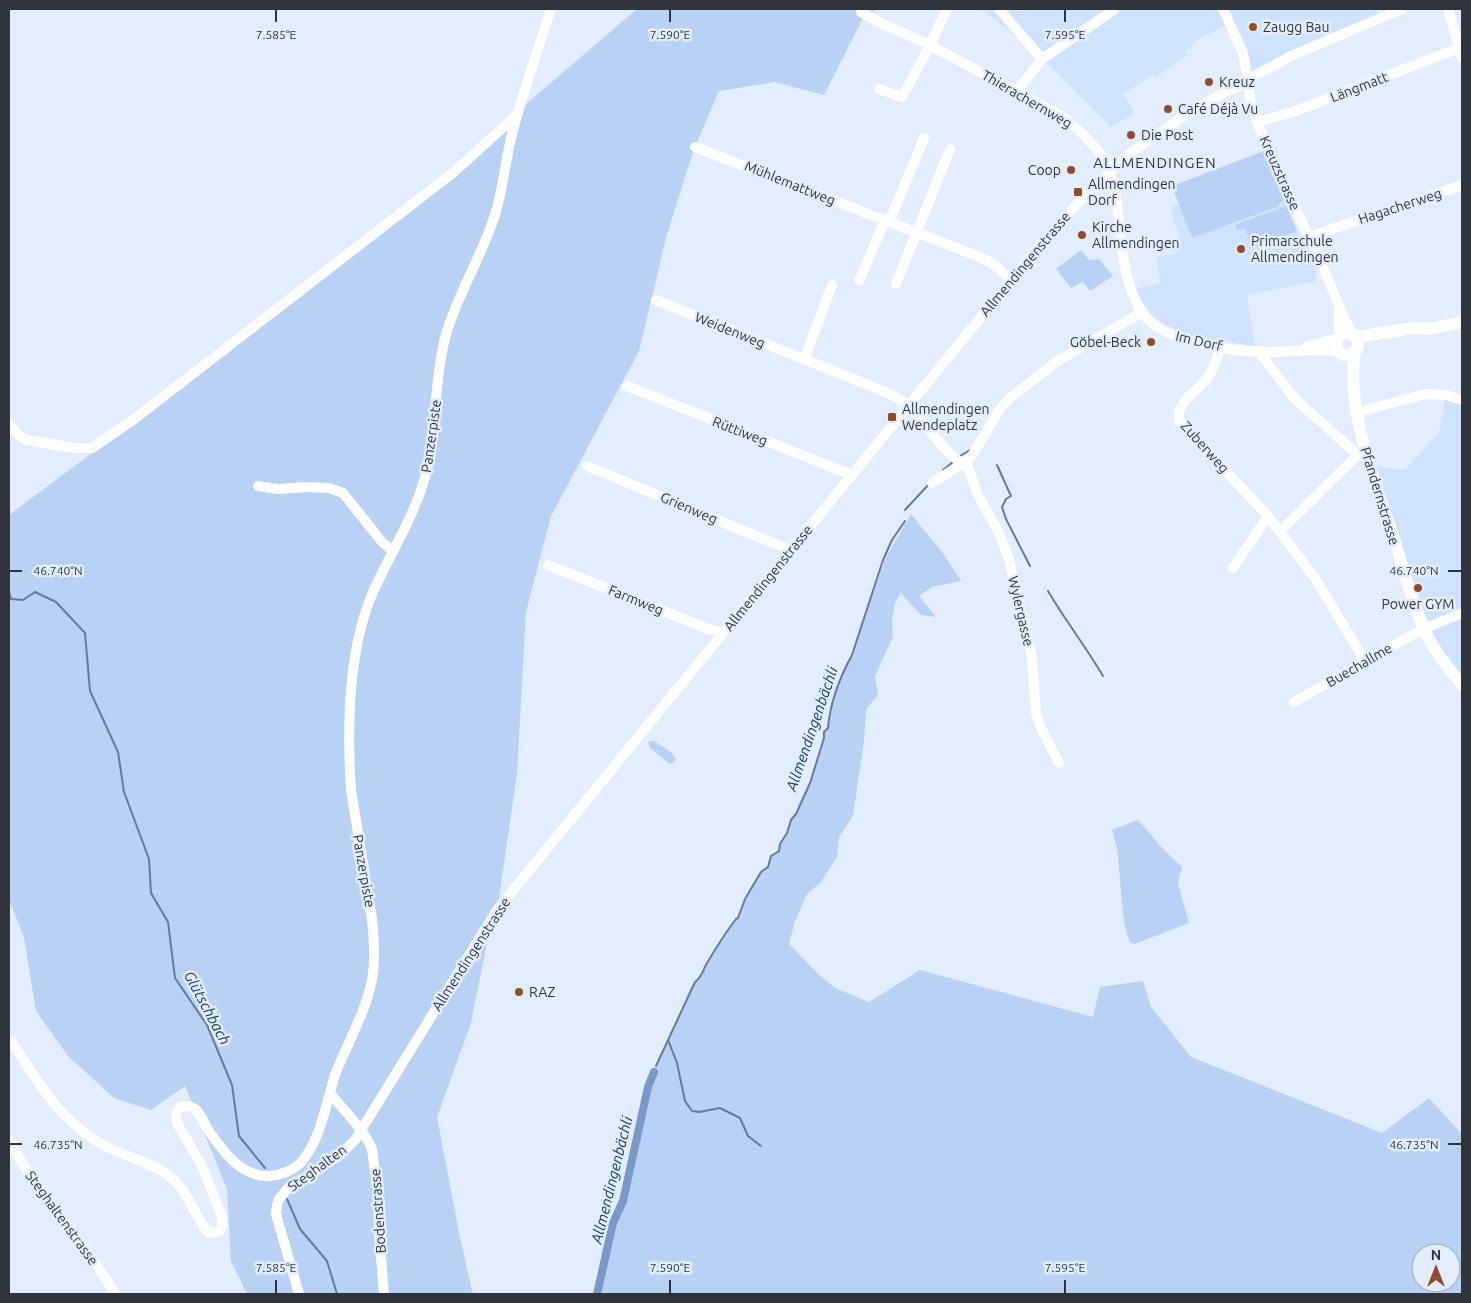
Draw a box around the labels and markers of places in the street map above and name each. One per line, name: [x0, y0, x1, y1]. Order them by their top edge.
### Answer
place label: Zaugg Bau: [1263, 19, 1330, 35]
marker: Zaugg Bau: [1247, 21, 1259, 33]
place label: Kreuz: [1219, 74, 1255, 90]
marker: Kreuz: [1203, 76, 1215, 88]
place label: Café Déjà Vu: [1178, 101, 1258, 117]
marker: Café Déjà Vu: [1162, 103, 1174, 115]
place label: Die Post: [1141, 127, 1194, 143]
marker: Die Post: [1125, 129, 1137, 141]
place label: Coop: [1028, 162, 1061, 178]
marker: Coop: [1065, 164, 1077, 176]
place label: Allmendingen Dorf: [1088, 176, 1176, 208]
marker: Allmendingen Dorf: [1072, 186, 1084, 198]
place label: Kirche Allmendingen: [1092, 219, 1180, 251]
marker: Kirche Allmendingen: [1076, 229, 1088, 241]
place label: Primarschule Allmendingen: [1251, 233, 1339, 265]
marker: Primarschule Allmendingen: [1235, 243, 1247, 255]
place label: Göbel-Beck: [1070, 334, 1141, 350]
marker: Göbel-Beck: [1145, 336, 1157, 348]
place label: Allmendingen Wendeplatz: [902, 401, 990, 433]
marker: Allmendingen Wendeplatz: [886, 411, 898, 423]
marker: Power GYM: [1412, 582, 1424, 594]
place label: Power GYM: [1381, 596, 1455, 612]
place label: RAZ: [529, 984, 555, 1000]
marker: RAZ: [513, 986, 525, 998]

